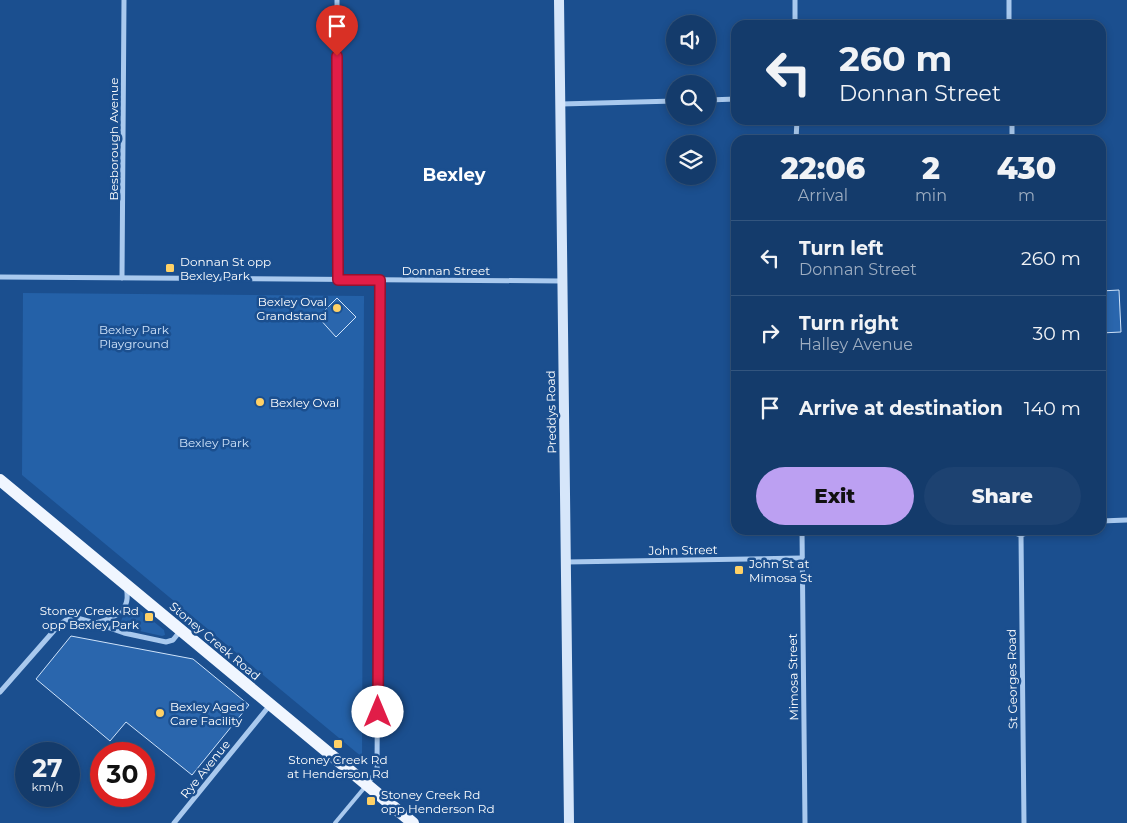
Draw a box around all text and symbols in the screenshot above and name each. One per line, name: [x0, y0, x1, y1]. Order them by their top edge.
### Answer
pin: [316, 5, 358, 56]
icon: arrive: [323, 12, 351, 40]
map controls: [666, 15, 716, 185]
button: sound: [666, 15, 716, 65]
text: 260 m: [839, 37, 952, 80]
icon: left: [756, 40, 821, 105]
button: search: [666, 75, 716, 125]
street label: Besborough Avenue: [106, 78, 121, 200]
text: Donnan Street: [839, 80, 1001, 107]
button: layers: [666, 135, 716, 185]
text: 22:06: [781, 150, 865, 187]
text: 2: [922, 150, 940, 187]
text: 430: [997, 150, 1056, 187]
district label: Bexley: [422, 164, 486, 186]
text: Arrival: [798, 186, 848, 205]
text: min: [915, 186, 947, 205]
text: m: [1018, 186, 1035, 205]
text: Turn left: [799, 237, 884, 260]
icon: left: [756, 244, 784, 272]
text: 260 m: [1021, 247, 1081, 270]
place label: Donnan St opp Bexley Park: [180, 254, 271, 283]
text: Donnan Street: [799, 260, 917, 279]
marker: Donnan St opp Bexley Park: [164, 262, 176, 274]
street label: Donnan Street: [402, 263, 490, 278]
place label: Bexley Oval Grandstand: [256, 294, 327, 323]
marker: Bexley Oval Grandstand: [331, 302, 343, 314]
text: Turn right: [799, 312, 899, 335]
icon: right: [756, 319, 784, 347]
park label: Bexley Park Playground: [99, 322, 170, 351]
text: 30 m: [1033, 322, 1081, 345]
text: Halley Avenue: [799, 335, 913, 354]
street label: Preddys Road: [543, 370, 559, 454]
icon: arrive: [756, 394, 784, 422]
place label: Bexley Oval: [270, 395, 339, 410]
marker: Bexley Oval: [254, 396, 266, 408]
text: Arrive at destination: [799, 397, 1003, 420]
text: 140 m: [1024, 397, 1081, 420]
park label: Bexley Park: [179, 435, 250, 450]
button: Exit: [756, 467, 914, 525]
button: Share: [924, 467, 1081, 525]
street label: John Street: [647, 542, 718, 558]
place label: John St at Mimosa St: [748, 556, 812, 585]
marker: John St at Mimosa St: [733, 564, 745, 576]
street label: Stoney Creek Road: [167, 599, 263, 683]
place label: Stoney Creek Rd opp Bexley Park: [40, 603, 140, 632]
marker: Stoney Creek Rd opp Bexley Park: [143, 611, 155, 623]
street label: St Georges Road: [1004, 629, 1020, 729]
street label: Mimosa Street: [785, 633, 801, 721]
position arrow: [351, 685, 403, 737]
place label: Bexley Aged Care Facility: [170, 699, 245, 728]
marker: Bexley Aged Care Facility: [154, 707, 166, 719]
street label: Rye Avenue: [177, 737, 233, 801]
marker: Stoney Creek Rd at Henderson Rd: [332, 738, 344, 750]
speed limit sign: 30: [90, 742, 155, 807]
place label: Stoney Creek Rd at Henderson Rd: [287, 752, 389, 781]
text: 27: [32, 753, 63, 783]
text: km/h: [31, 779, 64, 794]
place label: Stoney Creek Rd opp Henderson Rd: [381, 787, 495, 816]
marker: Stoney Creek Rd opp Henderson Rd: [365, 795, 377, 807]

